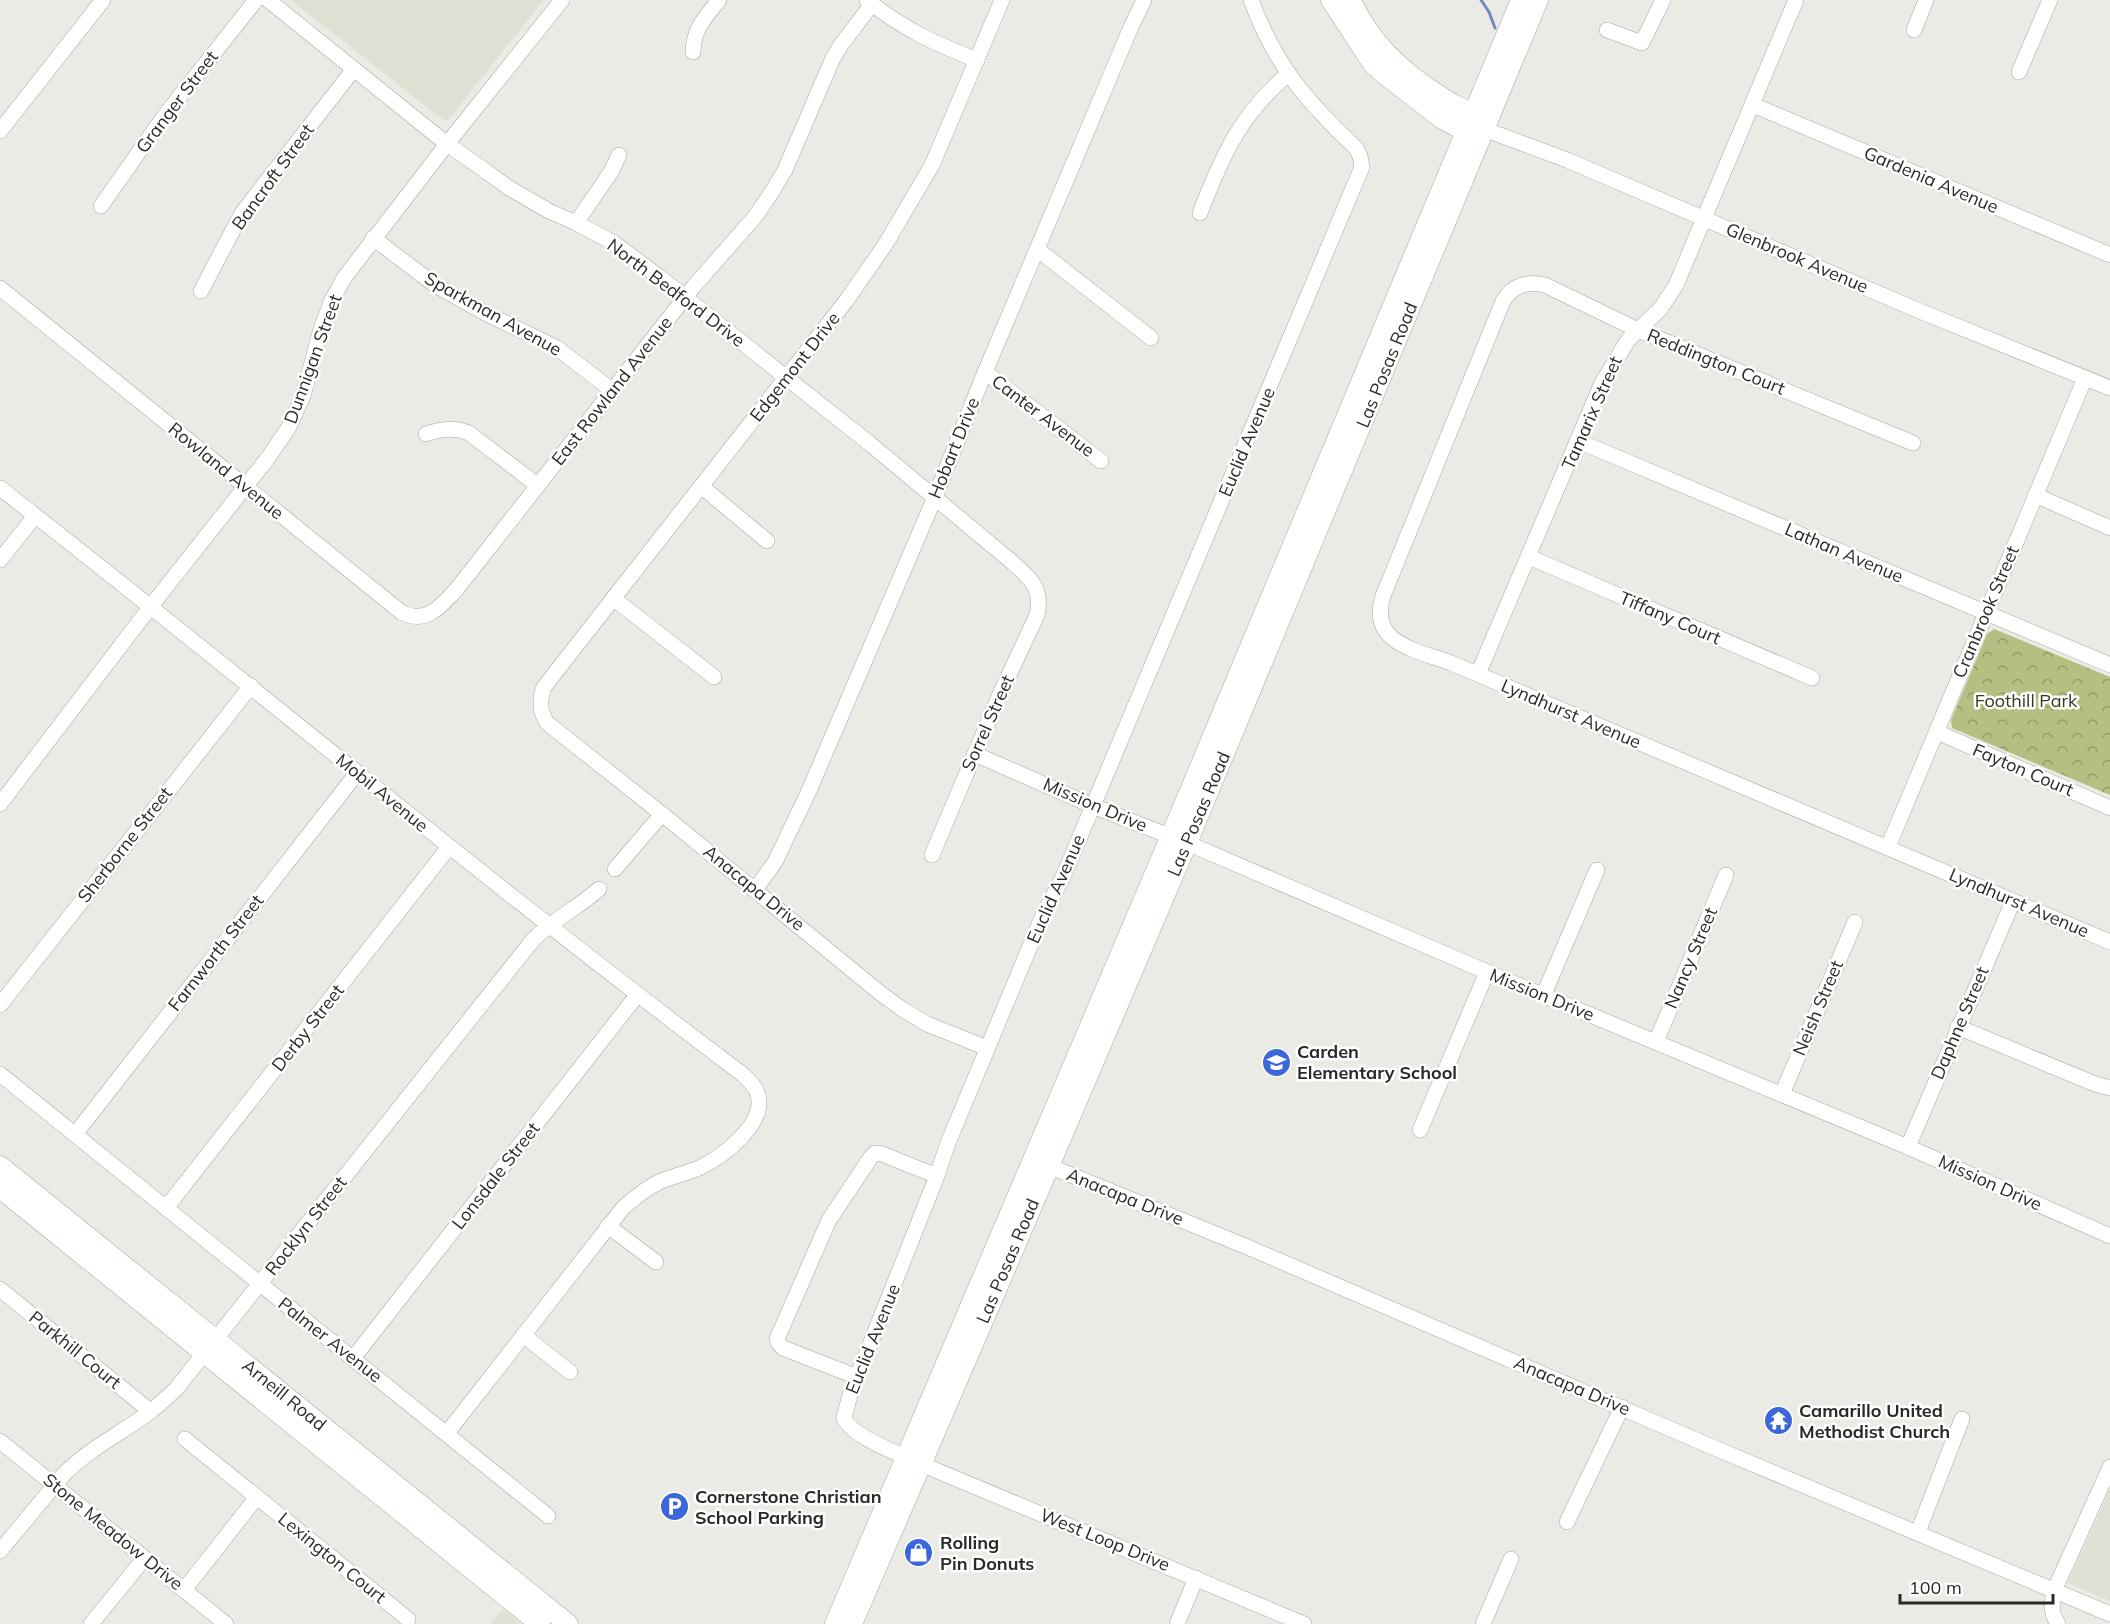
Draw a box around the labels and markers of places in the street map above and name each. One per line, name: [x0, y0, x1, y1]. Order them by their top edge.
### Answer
place label: Carden Elementary School: [1297, 1040, 1457, 1084]
school or university icon: Carden Elementary School: [1260, 1046, 1292, 1078]
place label: Camarillo United Methodist Church: [1799, 1399, 1950, 1443]
temple icon: Camarillo United Methodist Church: [1762, 1405, 1794, 1437]
place label: Cornerstone Christian School Parking: [695, 1485, 882, 1529]
parking icon: Cornerstone Christian School Parking: [658, 1491, 690, 1523]
place label: Rolling Pin Donuts: [940, 1531, 1034, 1575]
shop icon: Rolling Pin Donuts: [903, 1537, 935, 1569]

